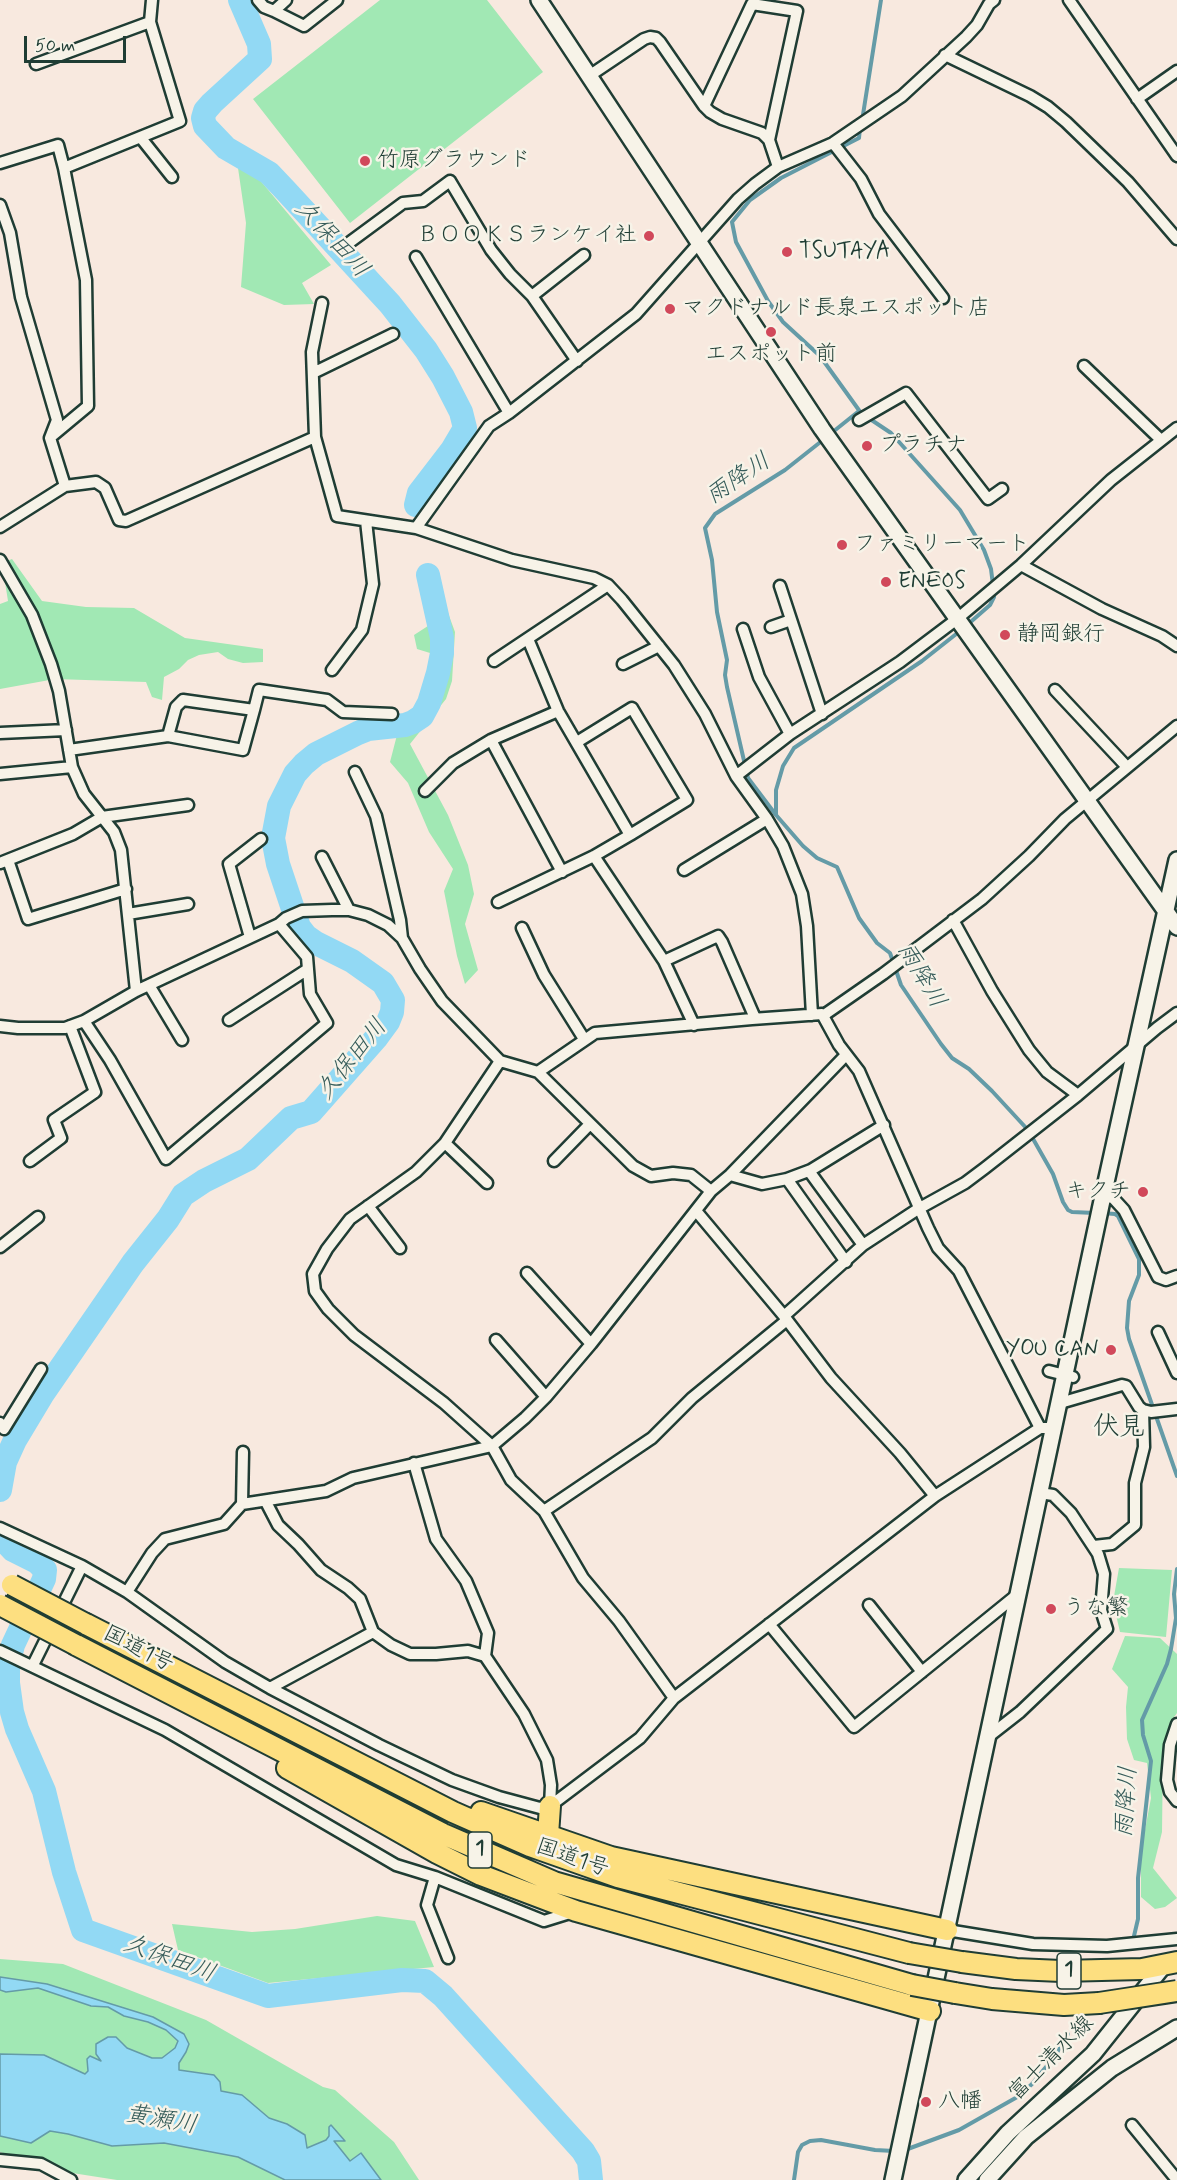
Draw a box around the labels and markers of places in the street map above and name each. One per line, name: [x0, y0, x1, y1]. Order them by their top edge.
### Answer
place label: 竹原グラウンド: [377, 148, 531, 174]
marker: 竹原グラウンド: [358, 154, 372, 168]
place label: ＢＯＯＫＳランケイ社: [417, 223, 637, 249]
marker: ＢＯＯＫＳランケイ社: [642, 229, 656, 243]
place label: TSUTAYA: [799, 239, 891, 265]
marker: TSUTAYA: [780, 245, 794, 259]
place label: マクドナルド長泉エスポット店: [682, 296, 990, 322]
marker: マクドナルド長泉エスポット店: [663, 302, 677, 316]
marker: エスポット前: [764, 325, 778, 339]
place label: エスポット前: [705, 342, 837, 368]
place label: プラチナ: [879, 433, 967, 459]
marker: プラチナ: [860, 439, 874, 453]
place label: ファミリーマート: [854, 532, 1030, 558]
marker: ファミリーマート: [835, 538, 849, 552]
place label: ENEOS: [898, 569, 966, 595]
marker: ENEOS: [879, 575, 893, 589]
place label: 静岡銀行: [1017, 622, 1105, 648]
marker: 静岡銀行: [998, 628, 1012, 642]
place label: キクチ: [1065, 1179, 1131, 1205]
marker: キクチ: [1136, 1185, 1150, 1199]
place label: YOU CAN: [1006, 1337, 1099, 1363]
marker: YOU CAN: [1104, 1343, 1118, 1357]
place label: うな繁: [1063, 1596, 1129, 1622]
marker: うな繁: [1044, 1602, 1058, 1616]
place label: 八幡: [938, 2089, 982, 2115]
marker: 八幡: [919, 2095, 933, 2109]

